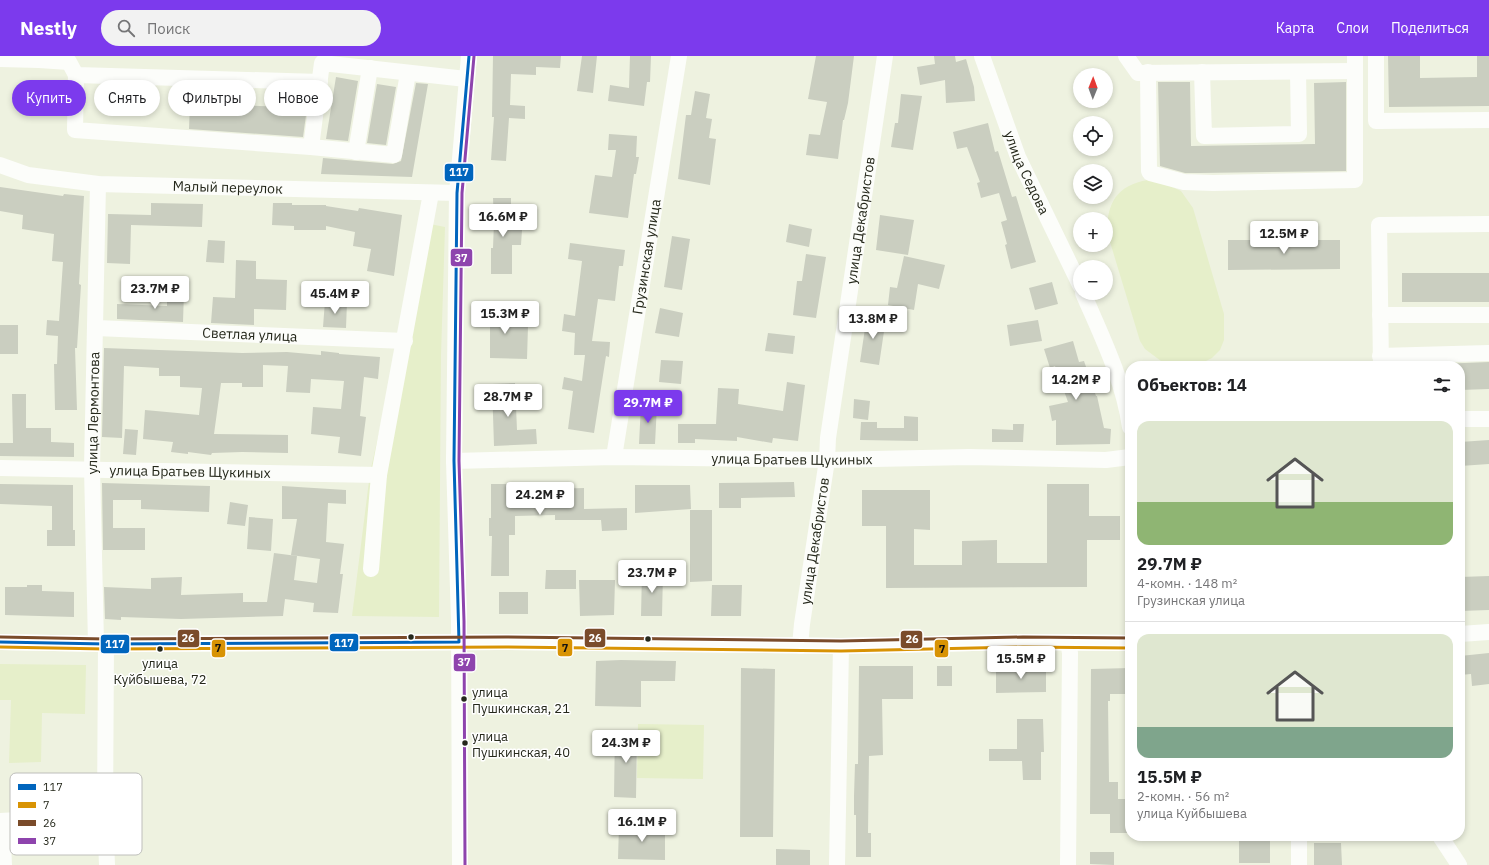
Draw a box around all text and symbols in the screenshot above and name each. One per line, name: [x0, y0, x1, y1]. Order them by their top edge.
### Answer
search box: [101, 10, 381, 46]
text: Nestly: [20, 16, 77, 40]
icon: search: [115, 17, 137, 39]
text: Поиск: [147, 19, 190, 38]
text: Карта: [1276, 19, 1314, 37]
text: Слои: [1336, 19, 1369, 37]
text: Поделиться: [1391, 19, 1469, 37]
north arrow: [1073, 68, 1113, 108]
map controls: [1073, 68, 1113, 300]
chip: Купить: [12, 80, 86, 116]
chip: Снять: [94, 80, 160, 116]
chip: Фильтры: [168, 80, 256, 116]
chip: Новое: [264, 80, 333, 116]
button: locate: [1073, 116, 1113, 156]
street label: улица Седова: [1000, 128, 1054, 218]
street label: улица Декабристов: [842, 156, 879, 285]
line badge: 117: [444, 163, 474, 182]
button: layers: [1073, 164, 1113, 204]
text: 117: [449, 165, 469, 179]
street label: Малый переулок: [172, 177, 283, 198]
street label: Грузинская улица: [628, 197, 665, 316]
pin: 16.6M ₽: [466, 204, 540, 238]
text: 16.6M ₽: [478, 208, 528, 225]
button: +: [1073, 212, 1113, 252]
pin: 12.5M ₽: [1247, 221, 1321, 255]
text: 12.5M ₽: [1259, 225, 1309, 242]
line badge: 37: [450, 248, 473, 267]
text: 37: [454, 251, 468, 265]
button: −: [1073, 260, 1113, 300]
pin: 23.7M ₽: [118, 276, 192, 310]
text: 23.7M ₽: [130, 280, 180, 297]
pin: 45.4M ₽: [298, 281, 372, 315]
text: 45.4M ₽: [310, 285, 360, 302]
pin: 15.3M ₽: [468, 301, 542, 335]
text: 15.3M ₽: [480, 305, 530, 322]
pin: 13.8M ₽: [836, 306, 910, 340]
text: 13.8M ₽: [848, 310, 898, 327]
street label: Светлая улица: [202, 323, 298, 345]
street label: улица Лермонтова: [83, 351, 103, 475]
pin: 14.2M ₽: [1039, 367, 1113, 401]
text: 14.2M ₽: [1051, 371, 1101, 388]
text: Объектов: 14: [1137, 374, 1247, 396]
icon: filters: [1431, 374, 1453, 396]
pin: 28.7M ₽: [471, 384, 545, 418]
text: 28.7M ₽: [483, 388, 533, 405]
pin: 29.7M ₽: [611, 390, 685, 424]
text: 29.7M ₽: [623, 394, 673, 411]
icon: home: [1259, 447, 1331, 519]
street label: улица Братьев Щукиных: [711, 449, 873, 469]
street label: улица Братьев Щукиных: [109, 461, 271, 482]
street label: улица Декабристов: [796, 476, 833, 606]
pin: 24.2M ₽: [503, 482, 577, 516]
text: 24.2M ₽: [515, 486, 565, 503]
text: 29.7M ₽: [1137, 553, 1202, 575]
pin: 23.7M ₽: [615, 560, 689, 594]
text: 23.7M ₽: [627, 564, 677, 581]
text: 4-комн. · 148 m²: [1137, 575, 1237, 592]
text: Грузинская улица: [1137, 592, 1245, 609]
line badge: 26: [584, 628, 606, 648]
line badge: 26: [177, 629, 200, 648]
line badge: 26: [900, 630, 923, 649]
text: 26: [181, 631, 195, 645]
text: 26: [588, 631, 602, 645]
unlabelled marker: [406, 632, 416, 642]
text: 26: [905, 632, 919, 646]
line badge: 117: [329, 633, 359, 652]
line badge: 117: [100, 634, 130, 654]
unlabelled marker: [643, 634, 653, 644]
text: 117: [334, 636, 354, 650]
text: 117: [105, 637, 125, 651]
line badge: 7: [557, 638, 573, 657]
line badge: 7: [211, 639, 226, 658]
line badge: 7: [934, 639, 949, 658]
text: 7: [215, 641, 222, 655]
text: 7: [562, 641, 569, 655]
text: 7: [939, 642, 946, 656]
marker: улица Куйбышева, 72: [155, 644, 165, 654]
pin: 15.5M ₽: [984, 646, 1058, 680]
text: 15.5M ₽: [996, 650, 1046, 667]
line badge: 37: [453, 653, 476, 672]
place label: улица Куйбышева, 72: [113, 655, 207, 688]
text: 37: [457, 655, 471, 669]
icon: home: [1259, 660, 1331, 732]
place label: улица Пушкинская, 21: [472, 684, 570, 717]
marker: улица Пушкинская, 21: [459, 694, 469, 704]
place label: улица Пушкинская, 40: [472, 728, 570, 761]
pin: 24.3M ₽: [589, 730, 663, 764]
text: 24.3M ₽: [601, 734, 651, 751]
marker: улица Пушкинская, 40: [460, 738, 470, 748]
text: 15.5M ₽: [1137, 766, 1202, 788]
legend: [10, 773, 142, 855]
text: 117: [43, 780, 63, 794]
text: 2-комн. · 56 m²: [1137, 788, 1229, 805]
text: 7: [43, 798, 50, 812]
text: улица Куйбышева: [1137, 805, 1247, 822]
pin: 16.1M ₽: [605, 809, 679, 843]
text: 16.1M ₽: [617, 813, 667, 830]
text: 26: [43, 816, 56, 830]
text: 37: [43, 834, 56, 848]

